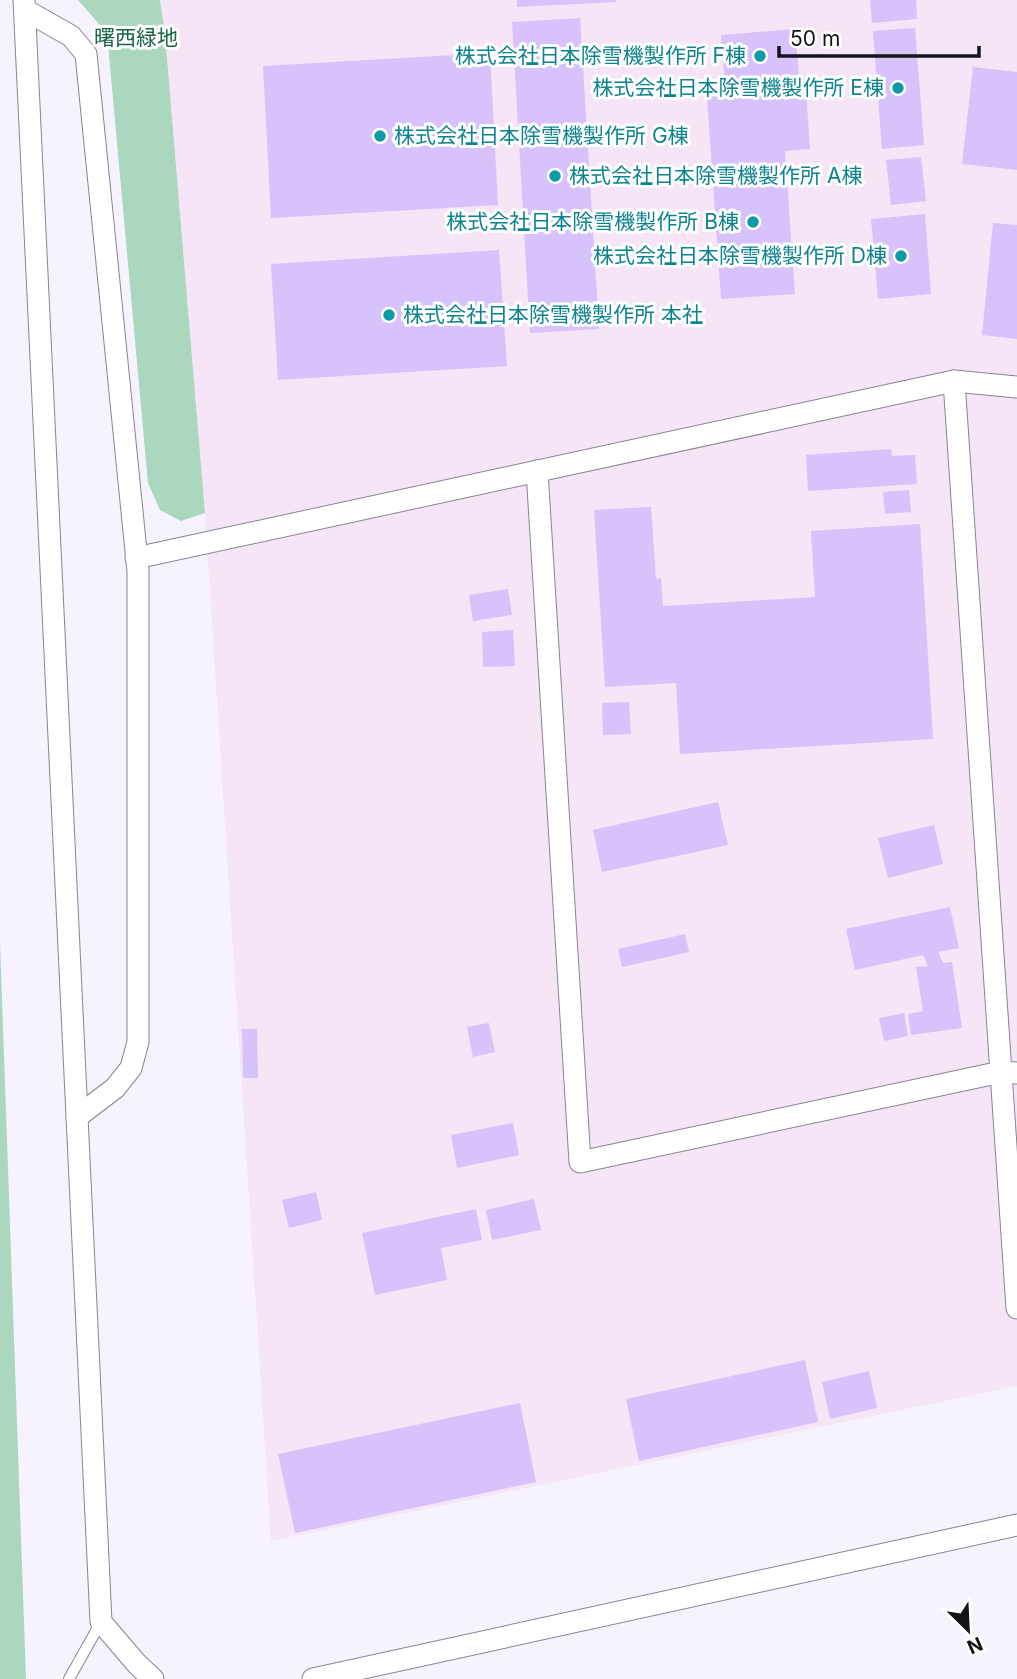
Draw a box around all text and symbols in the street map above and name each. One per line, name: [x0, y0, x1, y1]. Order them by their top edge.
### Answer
scale bar: [779, 14, 978, 58]
park label: 曙西緑地: [94, 25, 178, 50]
text: 50 m: [790, 26, 840, 51]
place label: 株式会社日本除雪機製作所 F棟: [455, 43, 746, 68]
marker: 株式会社日本除雪機製作所 F棟: [752, 48, 768, 64]
place label: 株式会社日本除雪機製作所 E棟: [592, 75, 884, 100]
marker: 株式会社日本除雪機製作所 E棟: [890, 80, 906, 96]
place label: 株式会社日本除雪機製作所 G棟: [394, 123, 689, 148]
marker: 株式会社日本除雪機製作所 G棟: [372, 128, 388, 144]
place label: 株式会社日本除雪機製作所 A棟: [569, 163, 862, 188]
marker: 株式会社日本除雪機製作所 A棟: [547, 168, 563, 184]
place label: 株式会社日本除雪機製作所 B棟: [446, 209, 739, 234]
marker: 株式会社日本除雪機製作所 B棟: [745, 214, 761, 230]
place label: 株式会社日本除雪機製作所 D棟: [593, 243, 887, 268]
marker: 株式会社日本除雪機製作所 D棟: [893, 248, 909, 264]
place label: 株式会社日本除雪機製作所 本社: [403, 302, 703, 327]
marker: 株式会社日本除雪機製作所 本社: [381, 307, 397, 323]
north arrow: [933, 1595, 1003, 1665]
text: N: [963, 1632, 986, 1659]

